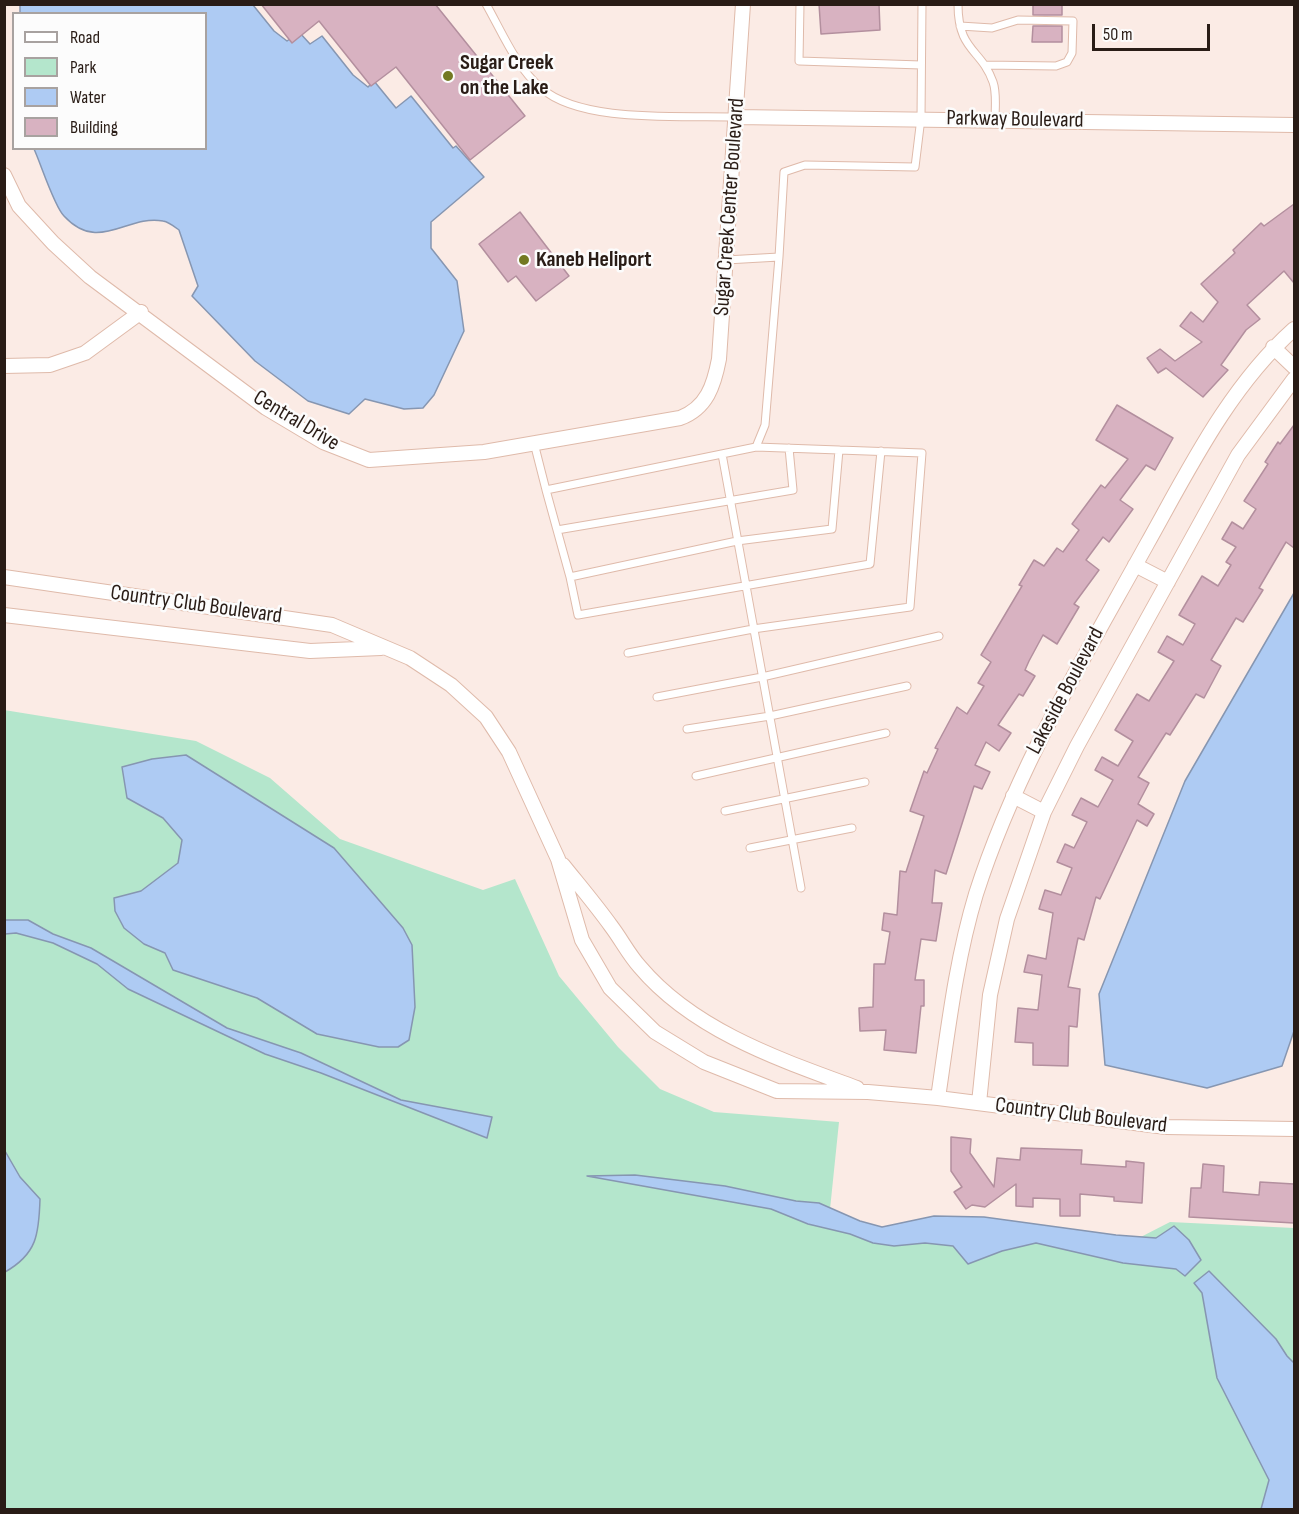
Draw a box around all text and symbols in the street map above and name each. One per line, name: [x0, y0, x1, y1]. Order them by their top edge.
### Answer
legend: [12, 12, 207, 150]
scale bar: [1095, 12, 1214, 50]
text: 50 m: [1103, 24, 1133, 45]
text: Road: [70, 27, 100, 48]
place label: Sugar Creek on the Lake: [460, 50, 554, 101]
text: Park: [70, 57, 96, 78]
marker: Sugar Creek on the Lake: [441, 69, 455, 83]
text: Water: [70, 87, 106, 108]
street label: Sugar Creek Center Boulevard: [709, 97, 751, 317]
street label: Parkway Boulevard: [946, 106, 1084, 134]
text: Building: [70, 117, 118, 138]
place label: Kaneb Heliport: [536, 247, 652, 273]
marker: Kaneb Heliport: [517, 253, 531, 267]
street label: Central Drive: [248, 385, 344, 457]
street label: Country Club Boulevard: [109, 580, 283, 630]
street label: Lakeside Boulevard: [1022, 623, 1110, 759]
street label: Country Club Boulevard: [994, 1092, 1168, 1140]

